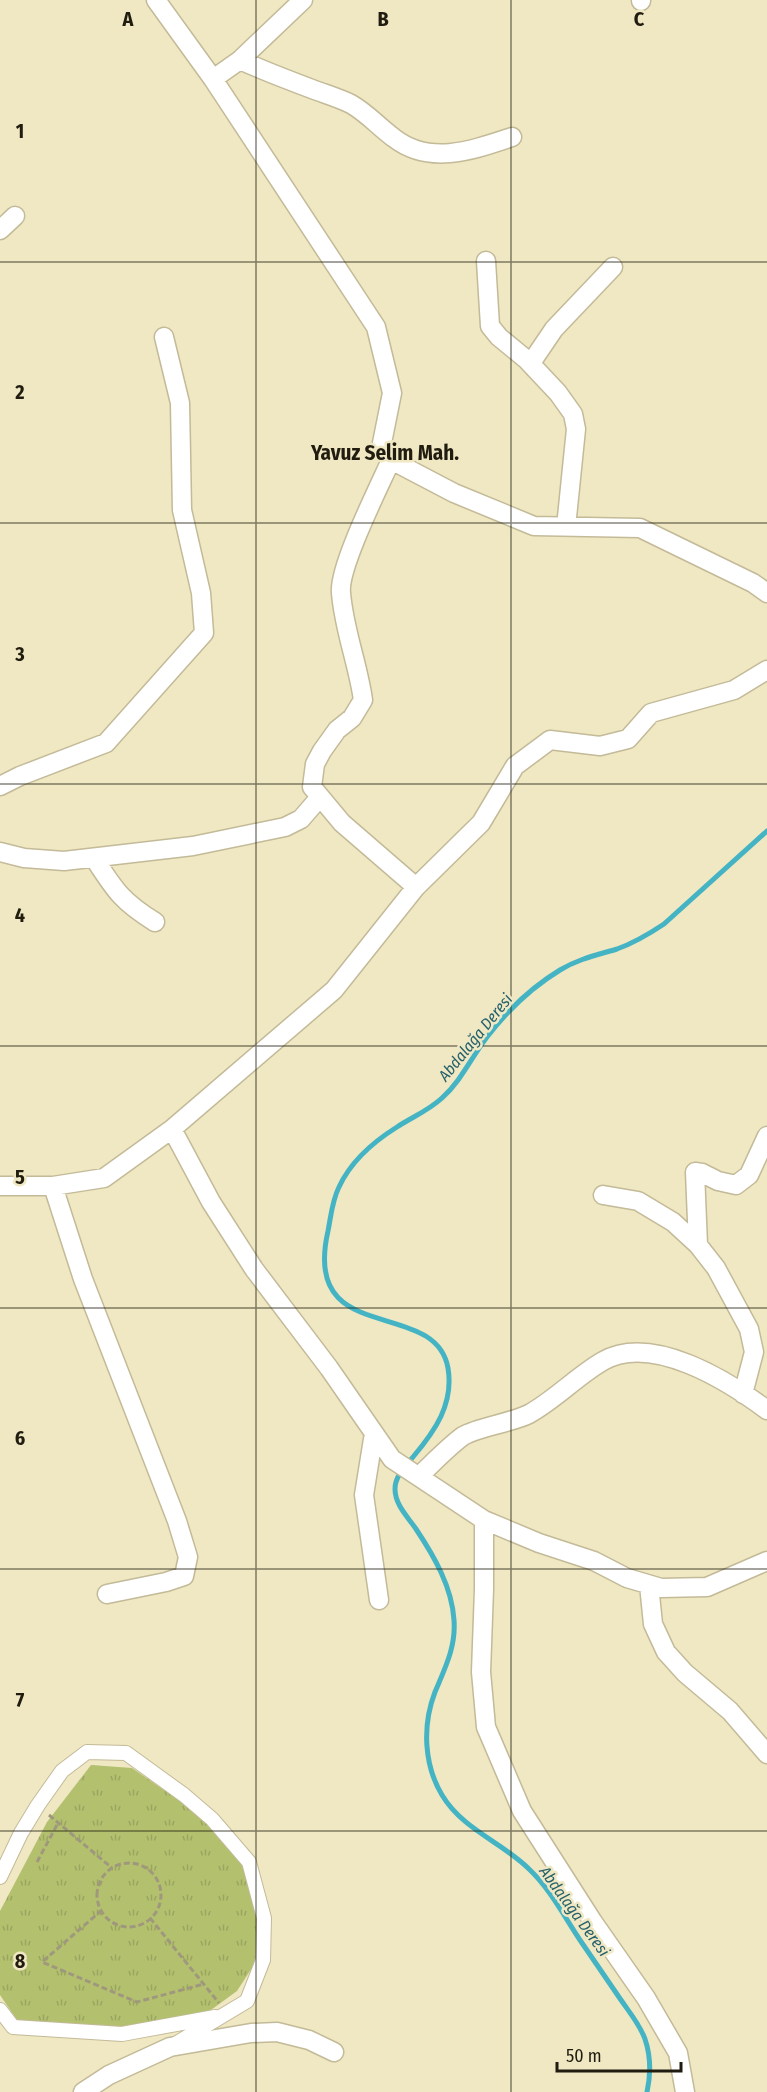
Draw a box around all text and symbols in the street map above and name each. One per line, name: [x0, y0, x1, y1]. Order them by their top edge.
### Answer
text: A: [122, 7, 135, 31]
text: B: [377, 7, 389, 31]
text: C: [634, 7, 645, 31]
text: 1: [16, 119, 24, 143]
text: 2: [14, 380, 25, 404]
district label: Yavuz Selim Mah.: [310, 440, 459, 466]
text: 3: [14, 642, 25, 666]
text: 4: [15, 903, 25, 927]
water label: Abdalağa Deresi: [434, 990, 516, 1086]
text: 5: [15, 1165, 25, 1189]
text: 6: [15, 1426, 25, 1450]
text: 7: [16, 1688, 25, 1712]
water label: Abdalağa Deresi: [535, 1862, 614, 1960]
text: 8: [15, 1949, 26, 1973]
scale bar: [557, 2035, 682, 2073]
text: 50 m: [566, 2045, 602, 2067]

